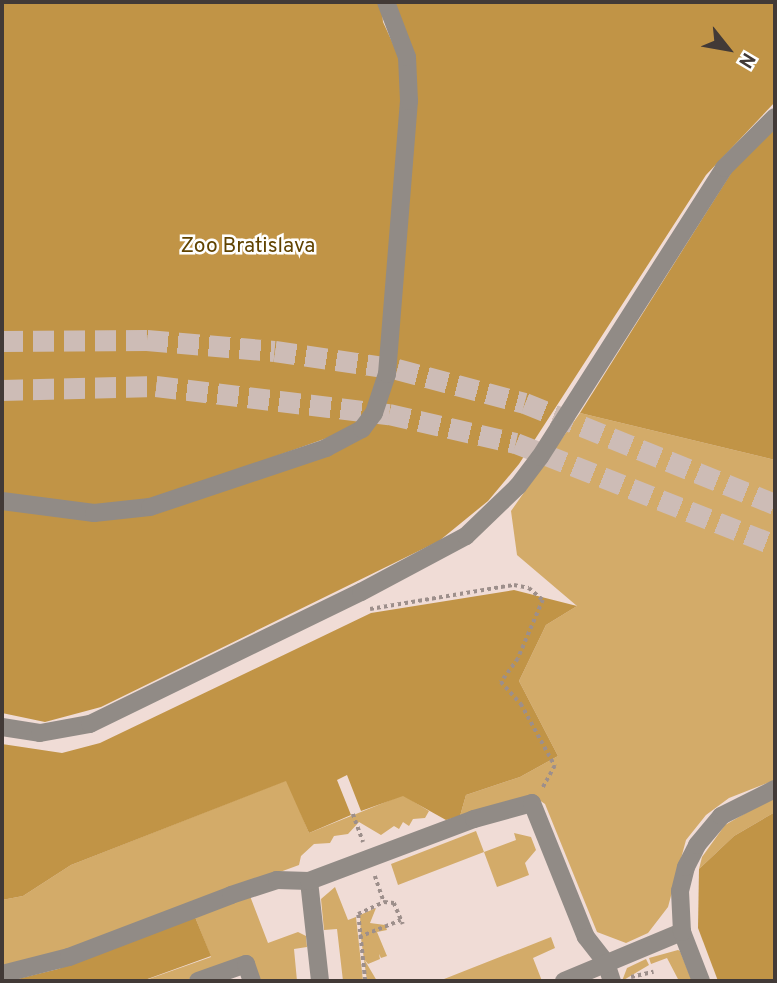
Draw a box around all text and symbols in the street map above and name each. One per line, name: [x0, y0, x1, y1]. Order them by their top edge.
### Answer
north arrow: [693, 14, 763, 84]
text: N: [732, 48, 760, 72]
park label: Zoo Bratislava: [181, 234, 315, 260]

